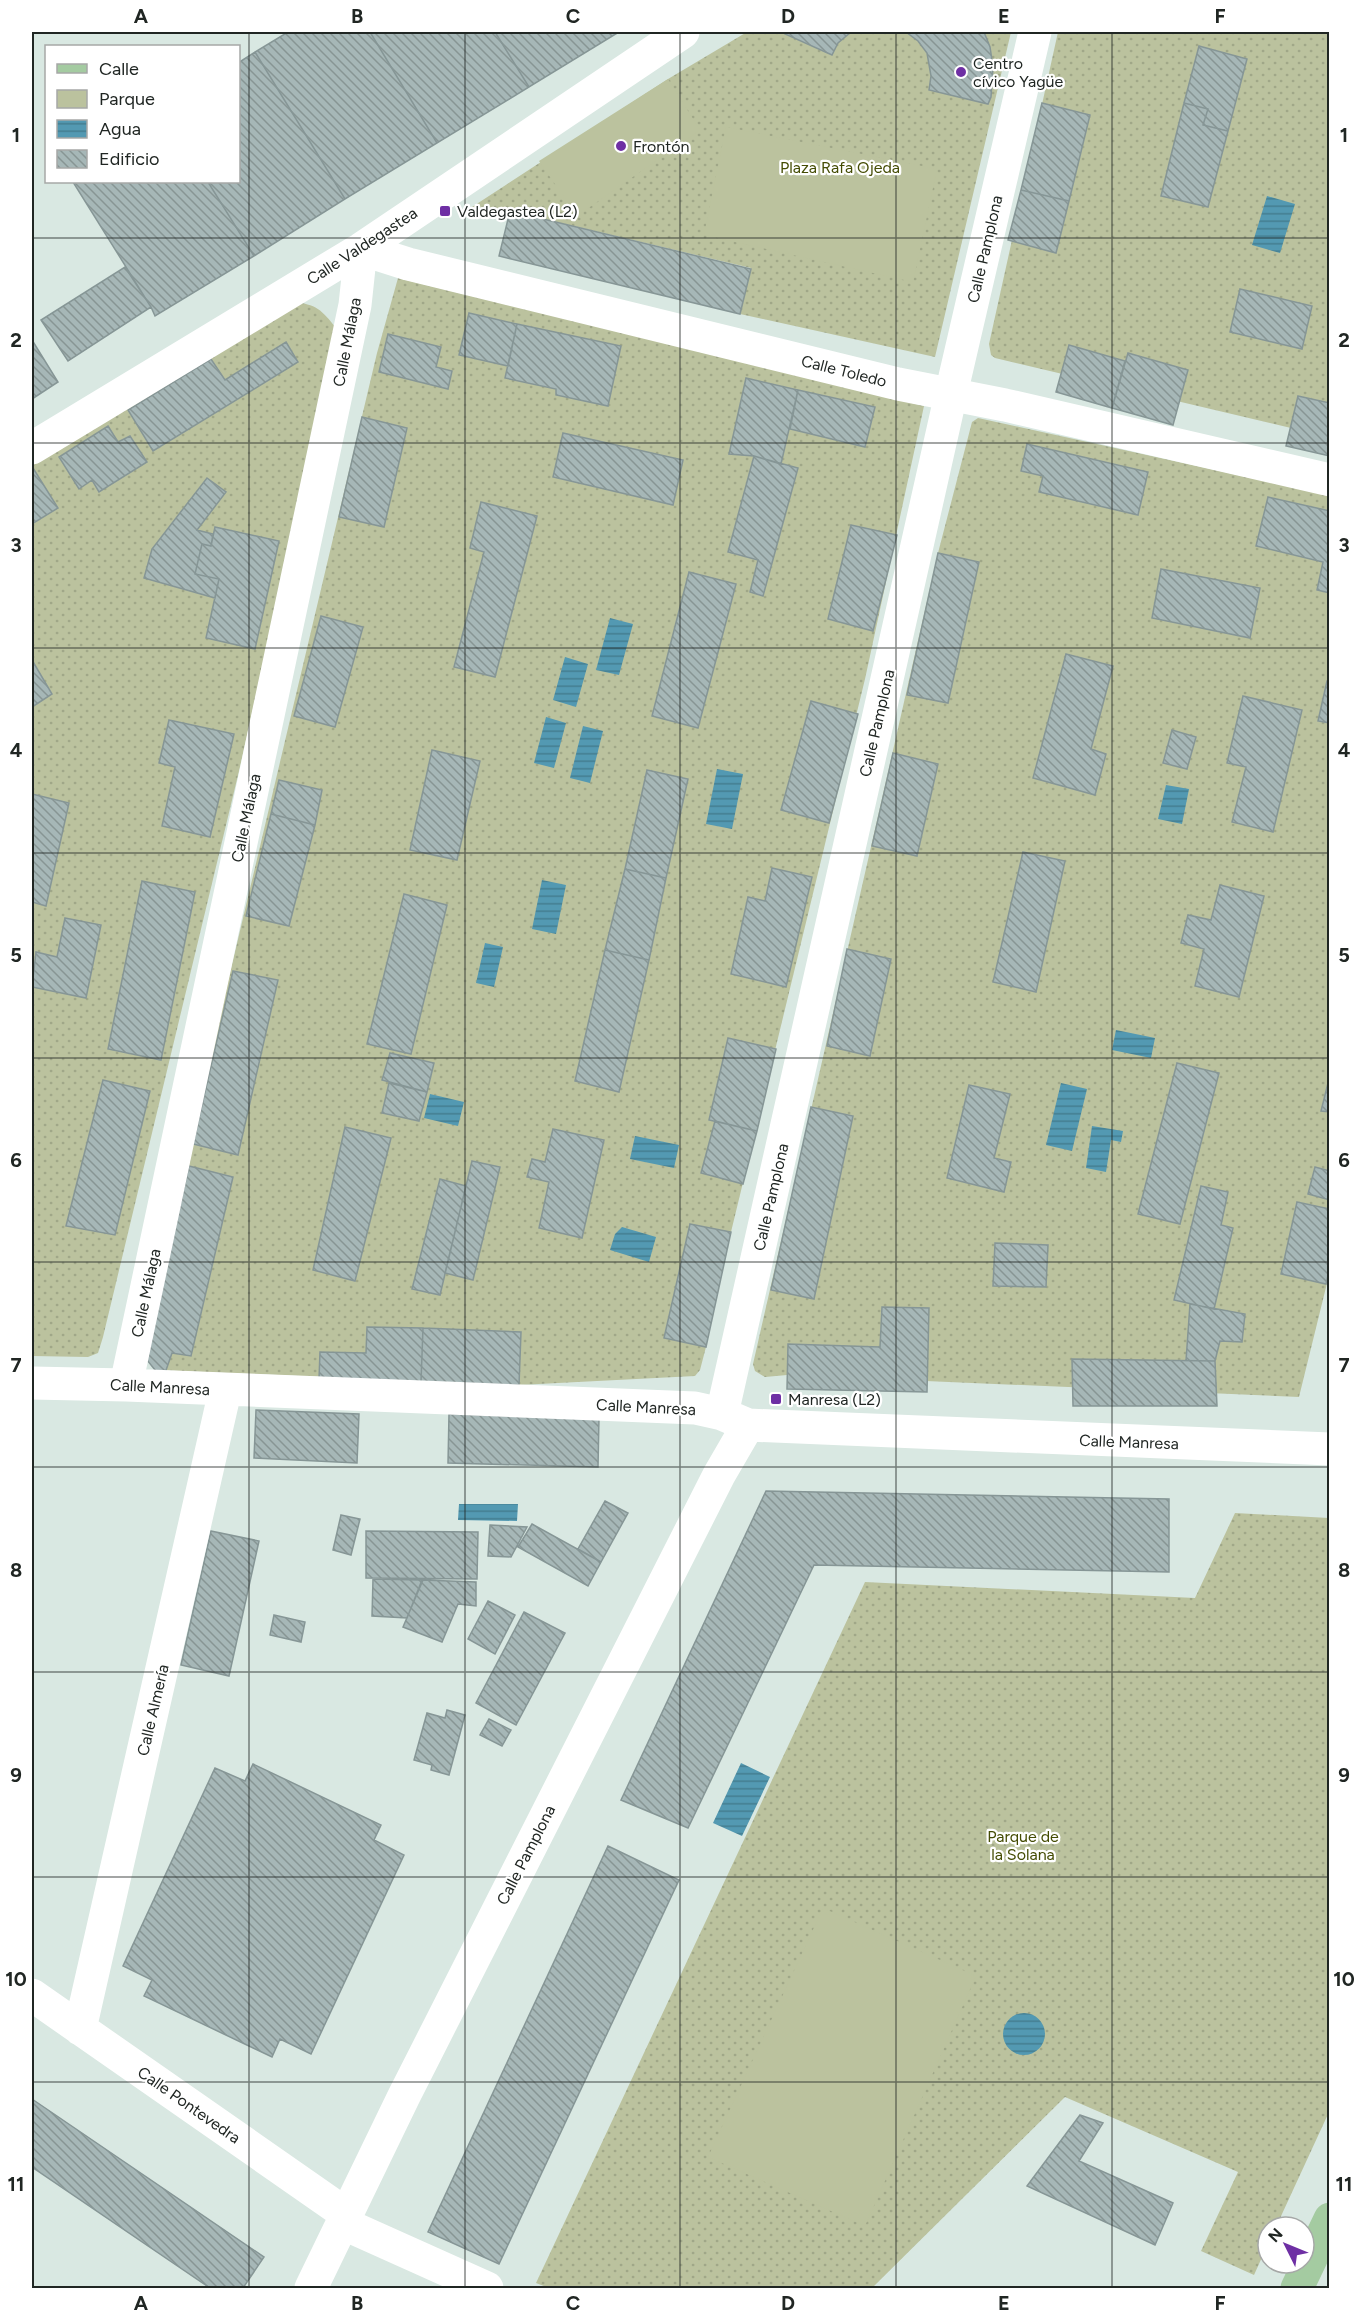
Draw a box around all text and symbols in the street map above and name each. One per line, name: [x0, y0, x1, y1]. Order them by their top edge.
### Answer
text: A: [134, 4, 149, 28]
text: B: [351, 4, 363, 28]
text: C: [566, 4, 580, 28]
text: D: [781, 4, 795, 28]
text: E: [998, 4, 1010, 28]
text: F: [1214, 4, 1226, 28]
legend: [45, 45, 240, 183]
place label: Centro cívico Yagüe: [973, 54, 1063, 91]
text: Calle: [99, 58, 139, 80]
marker: Centro cívico Yagüe: [954, 65, 968, 79]
text: Parque: [99, 88, 155, 110]
text: Agua: [99, 118, 141, 140]
text: 1: [12, 123, 20, 147]
text: 1: [1340, 123, 1348, 147]
place label: Frontón: [633, 137, 689, 156]
marker: Frontón: [614, 139, 628, 153]
text: Edificio: [99, 148, 160, 170]
park label: Plaza Rafa Ojeda: [780, 158, 900, 177]
street label: Calle Pamplona: [963, 193, 1007, 305]
place label: Valdegastea (L2): [457, 202, 578, 221]
street label: Calle Valdegastea: [303, 203, 421, 289]
marker: Valdegastea (L2): [438, 204, 452, 218]
street label: Calle Málaga: [329, 296, 365, 388]
text: 2: [10, 328, 22, 352]
text: 2: [1338, 328, 1350, 352]
street label: Calle Toledo: [799, 351, 889, 391]
text: 3: [10, 533, 22, 557]
text: 3: [1338, 533, 1350, 557]
street label: Calle Pamplona: [855, 667, 899, 779]
text: 4: [10, 738, 23, 762]
text: 4: [1338, 738, 1351, 762]
street label: Calle Málaga: [227, 772, 265, 864]
text: 5: [10, 943, 22, 967]
text: 5: [1338, 943, 1350, 967]
street label: Calle Pamplona: [749, 1141, 793, 1253]
text: 6: [10, 1148, 22, 1172]
text: 6: [1338, 1148, 1350, 1172]
street label: Calle Málaga: [127, 1247, 165, 1339]
text: 7: [10, 1353, 22, 1377]
text: 7: [1338, 1353, 1350, 1377]
street label: Calle Manresa: [110, 1375, 210, 1399]
place label: Manresa (L2): [788, 1390, 881, 1409]
marker: Manresa (L2): [769, 1392, 783, 1406]
street label: Calle Manresa: [596, 1395, 696, 1419]
street label: Calle Manresa: [1079, 1431, 1179, 1453]
text: 8: [10, 1558, 22, 1582]
text: 8: [1338, 1558, 1350, 1582]
street label: Calle Almería: [133, 1662, 173, 1758]
text: 9: [10, 1763, 22, 1787]
text: 9: [1338, 1763, 1350, 1787]
street label: Calle Pamplona: [493, 1802, 559, 1908]
park label: Parque de la Solana: [987, 1827, 1059, 1864]
text: 10: [5, 1967, 27, 1991]
text: 10: [1333, 1967, 1355, 1991]
street label: Calle Pontevedra: [134, 2062, 244, 2148]
text: 11: [8, 2172, 24, 2196]
text: 11: [1336, 2172, 1352, 2196]
north arrow: [1256, 2215, 1316, 2275]
text: N: [1264, 2224, 1287, 2246]
text: A: [134, 2291, 149, 2315]
text: B: [351, 2291, 363, 2315]
text: C: [566, 2291, 580, 2315]
text: D: [781, 2291, 795, 2315]
text: E: [998, 2291, 1010, 2315]
text: F: [1214, 2291, 1226, 2315]

